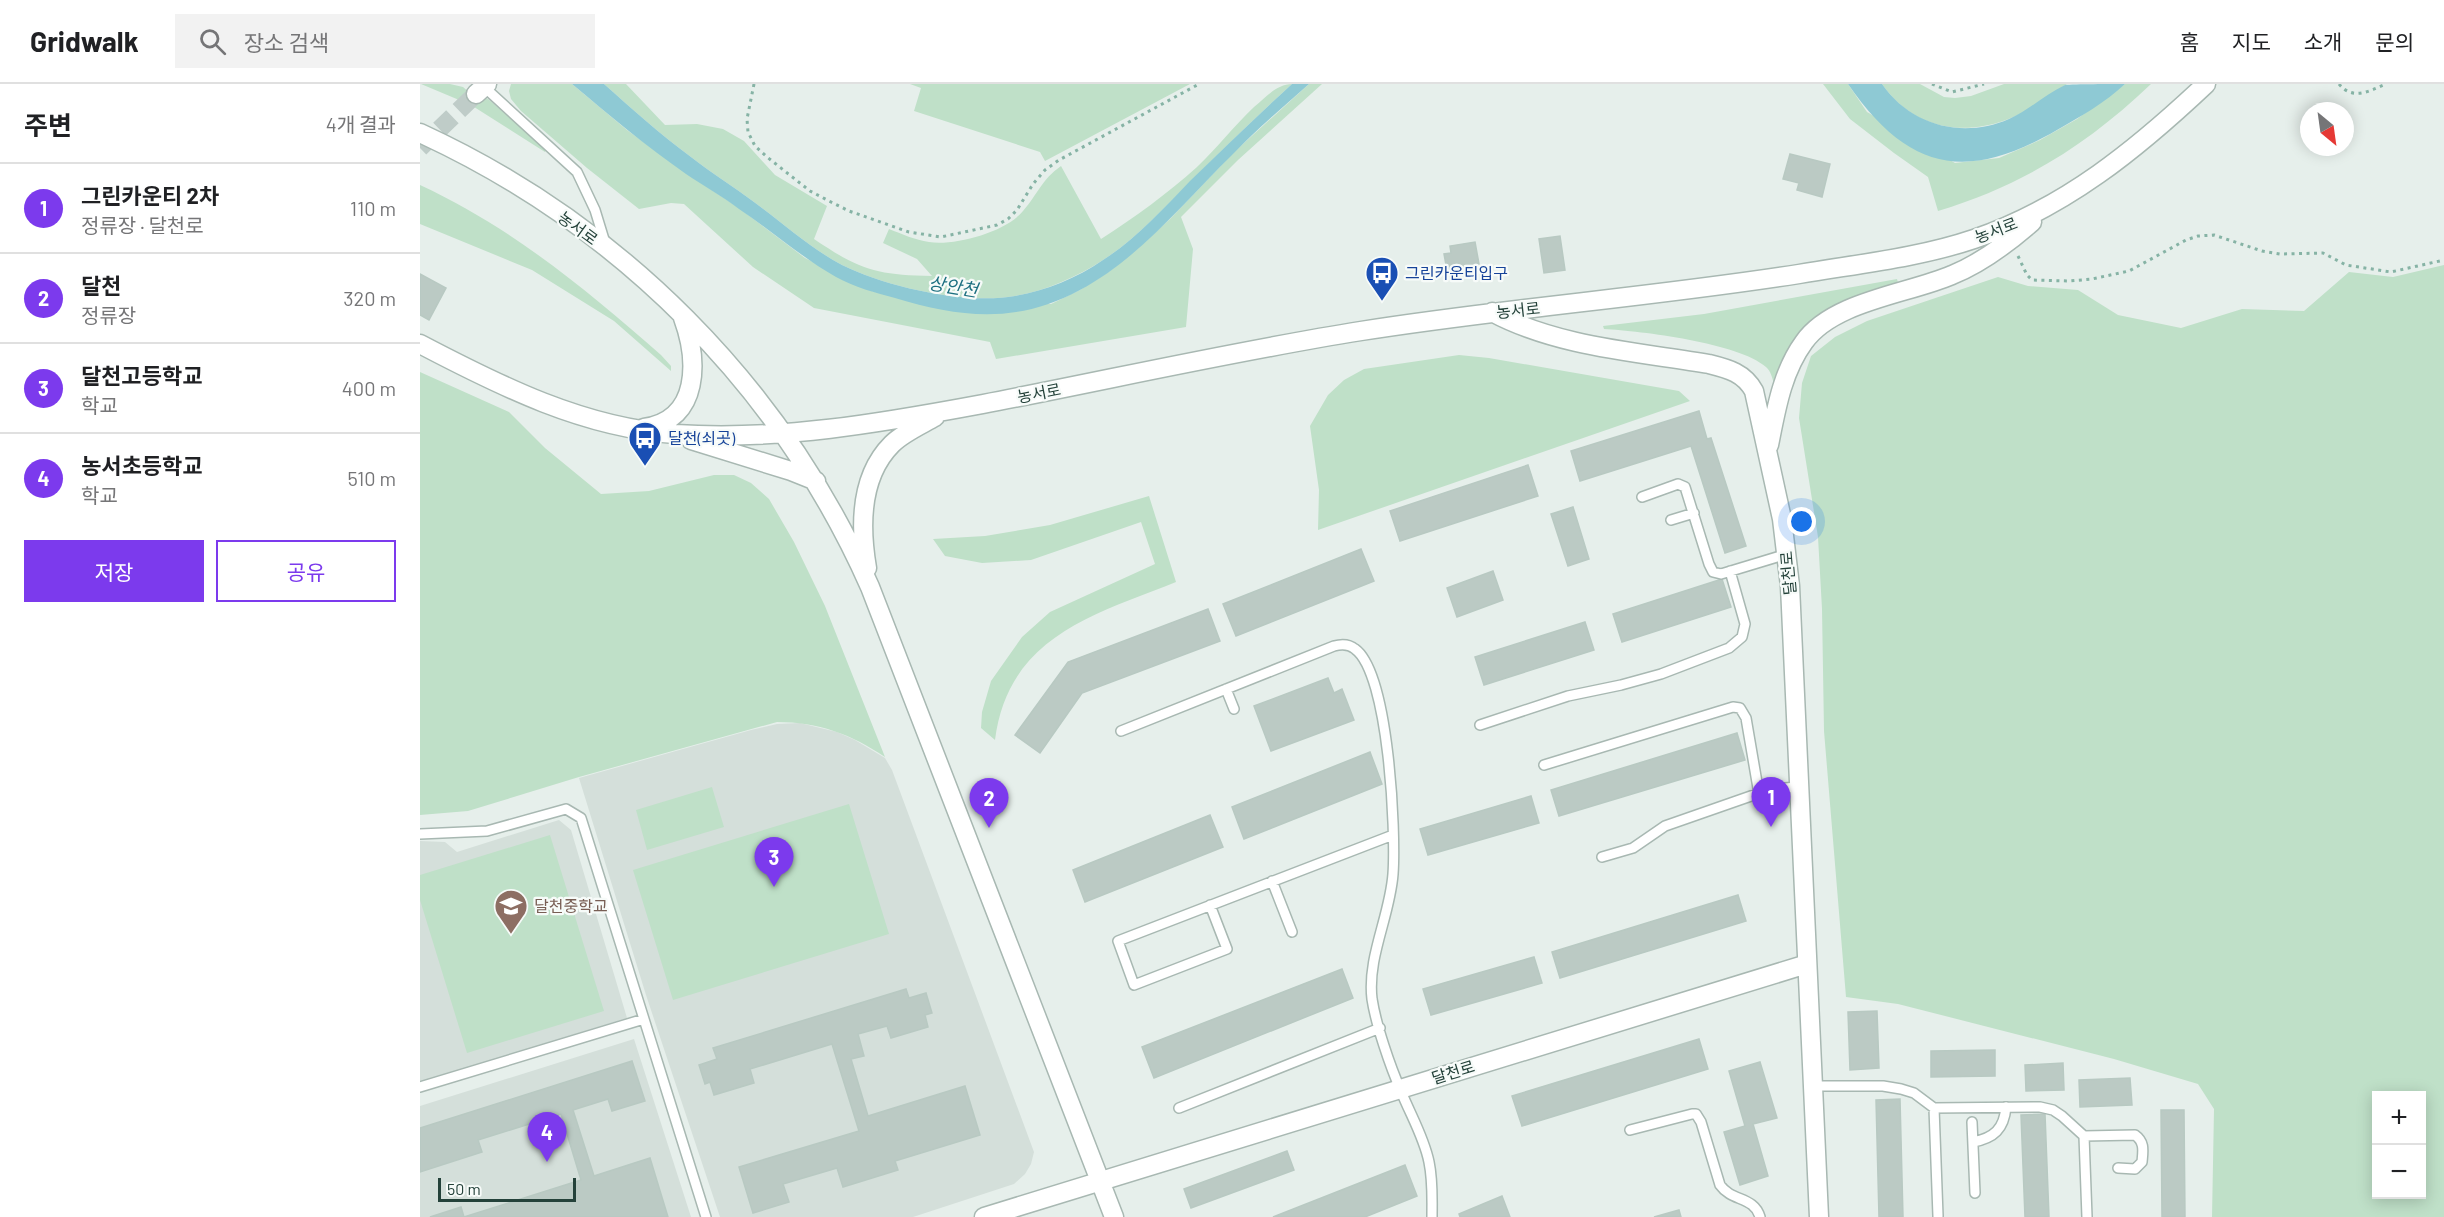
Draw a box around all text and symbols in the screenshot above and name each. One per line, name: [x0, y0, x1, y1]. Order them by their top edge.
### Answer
search box: [175, 14, 595, 68]
text: Gridwalk: [30, 24, 139, 58]
icon: search: [196, 25, 229, 58]
text: 장소 검색: [244, 29, 329, 55]
text: 홈: [2180, 29, 2199, 54]
text: 지도: [2232, 29, 2271, 54]
text: 소개: [2304, 29, 2342, 54]
text: 문의: [2375, 29, 2414, 54]
north arrow: [2300, 102, 2354, 156]
text: 주변: [24, 109, 72, 140]
text: 4개 결과: [326, 112, 396, 136]
text: 그린카운티 2차: [81, 182, 219, 208]
text: 1: [40, 196, 47, 220]
text: 110 m: [350, 196, 396, 220]
street label: 농서로: [555, 207, 602, 248]
text: 정류장 · 달천로: [81, 213, 204, 237]
street label: 농서로: [1972, 213, 2020, 246]
bus stop icon: 그린카운티입구: [1364, 255, 1400, 302]
place label: 그린카운티입구: [1405, 263, 1508, 282]
water label: 상안천: [927, 271, 982, 301]
text: 달천: [81, 272, 121, 298]
text: 2: [38, 286, 49, 310]
text: 320 m: [343, 286, 396, 310]
street label: 농서로: [1495, 298, 1541, 321]
text: 정류장: [81, 303, 136, 327]
text: 달천고등학교: [81, 362, 202, 388]
text: 3: [38, 376, 49, 400]
text: 400 m: [342, 376, 396, 400]
street label: 농서로: [1015, 379, 1063, 406]
text: 학교: [81, 393, 118, 417]
bus stop icon: 달천(쇠곳): [627, 420, 663, 467]
place label: 달천(쇠곳): [668, 428, 736, 447]
text: 농서초등학교: [81, 452, 202, 478]
text: 4: [37, 466, 50, 490]
text: 510 m: [347, 466, 396, 490]
text: 학교: [81, 483, 118, 507]
your location: [1787, 507, 1816, 536]
button: 저장: [24, 540, 204, 602]
button: 공유: [216, 540, 396, 602]
street label: 달천로: [1776, 550, 1799, 596]
pin: 2: [970, 778, 1008, 828]
pin: 1: [1752, 778, 1790, 827]
pin: 3: [754, 838, 794, 887]
school or university icon: 달천중학교: [493, 888, 529, 935]
place label: 달천중학교: [534, 896, 608, 915]
street label: 달천로: [1429, 1056, 1477, 1087]
map controls: [2372, 1091, 2426, 1199]
button: +: [2372, 1091, 2426, 1145]
pin: 4: [528, 1112, 566, 1162]
button: −: [2372, 1145, 2426, 1199]
scale bar: [438, 1175, 576, 1202]
text: 50 m: [447, 1179, 481, 1198]

